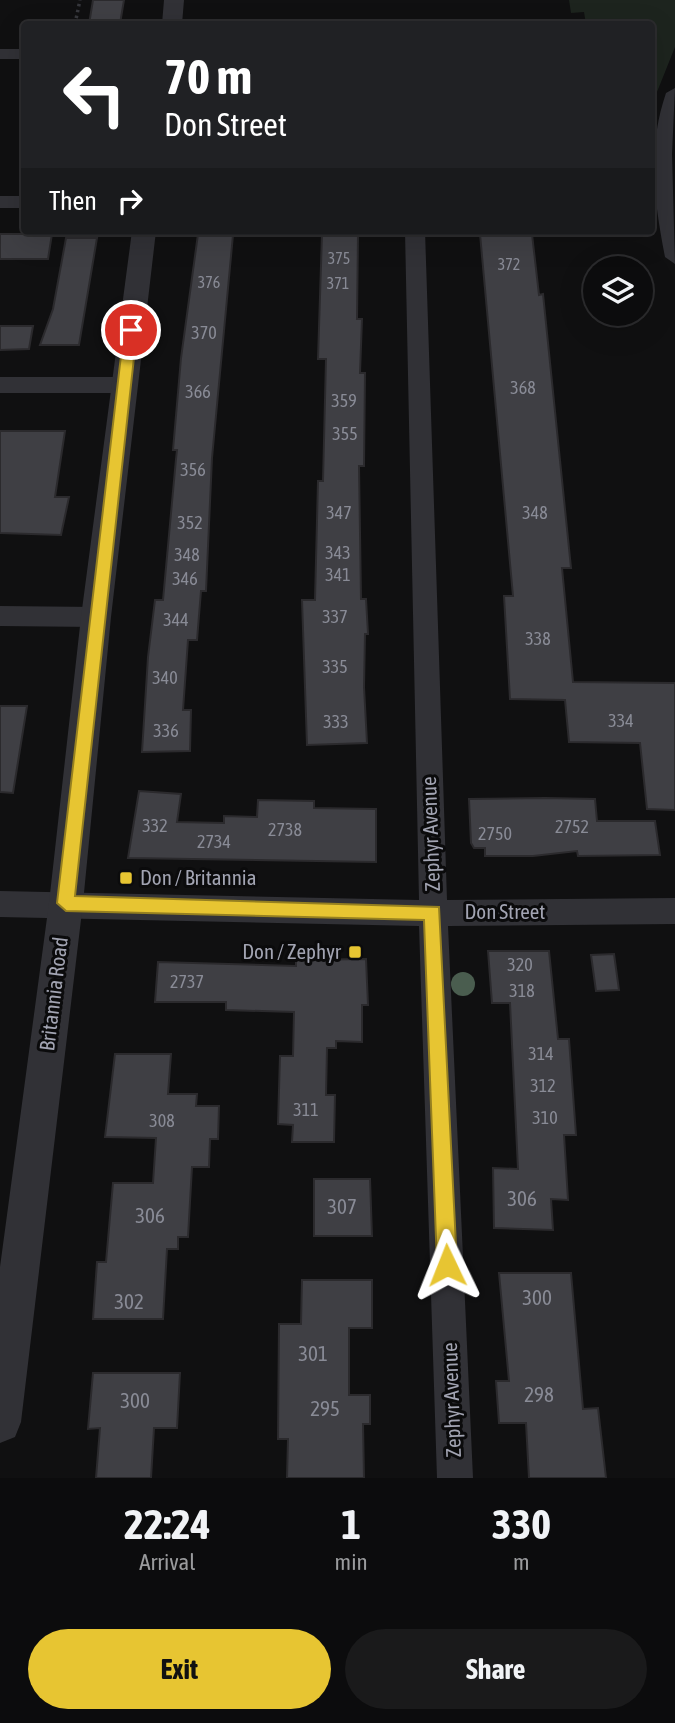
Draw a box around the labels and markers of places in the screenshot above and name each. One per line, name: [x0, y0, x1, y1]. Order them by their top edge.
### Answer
pin: [101, 300, 161, 360]
place label: Don / Britannia: [140, 865, 256, 889]
marker: Don / Britannia: [118, 870, 134, 886]
place label: Don / Zephyr: [242, 939, 342, 963]
marker: Don / Zephyr: [347, 944, 363, 960]

